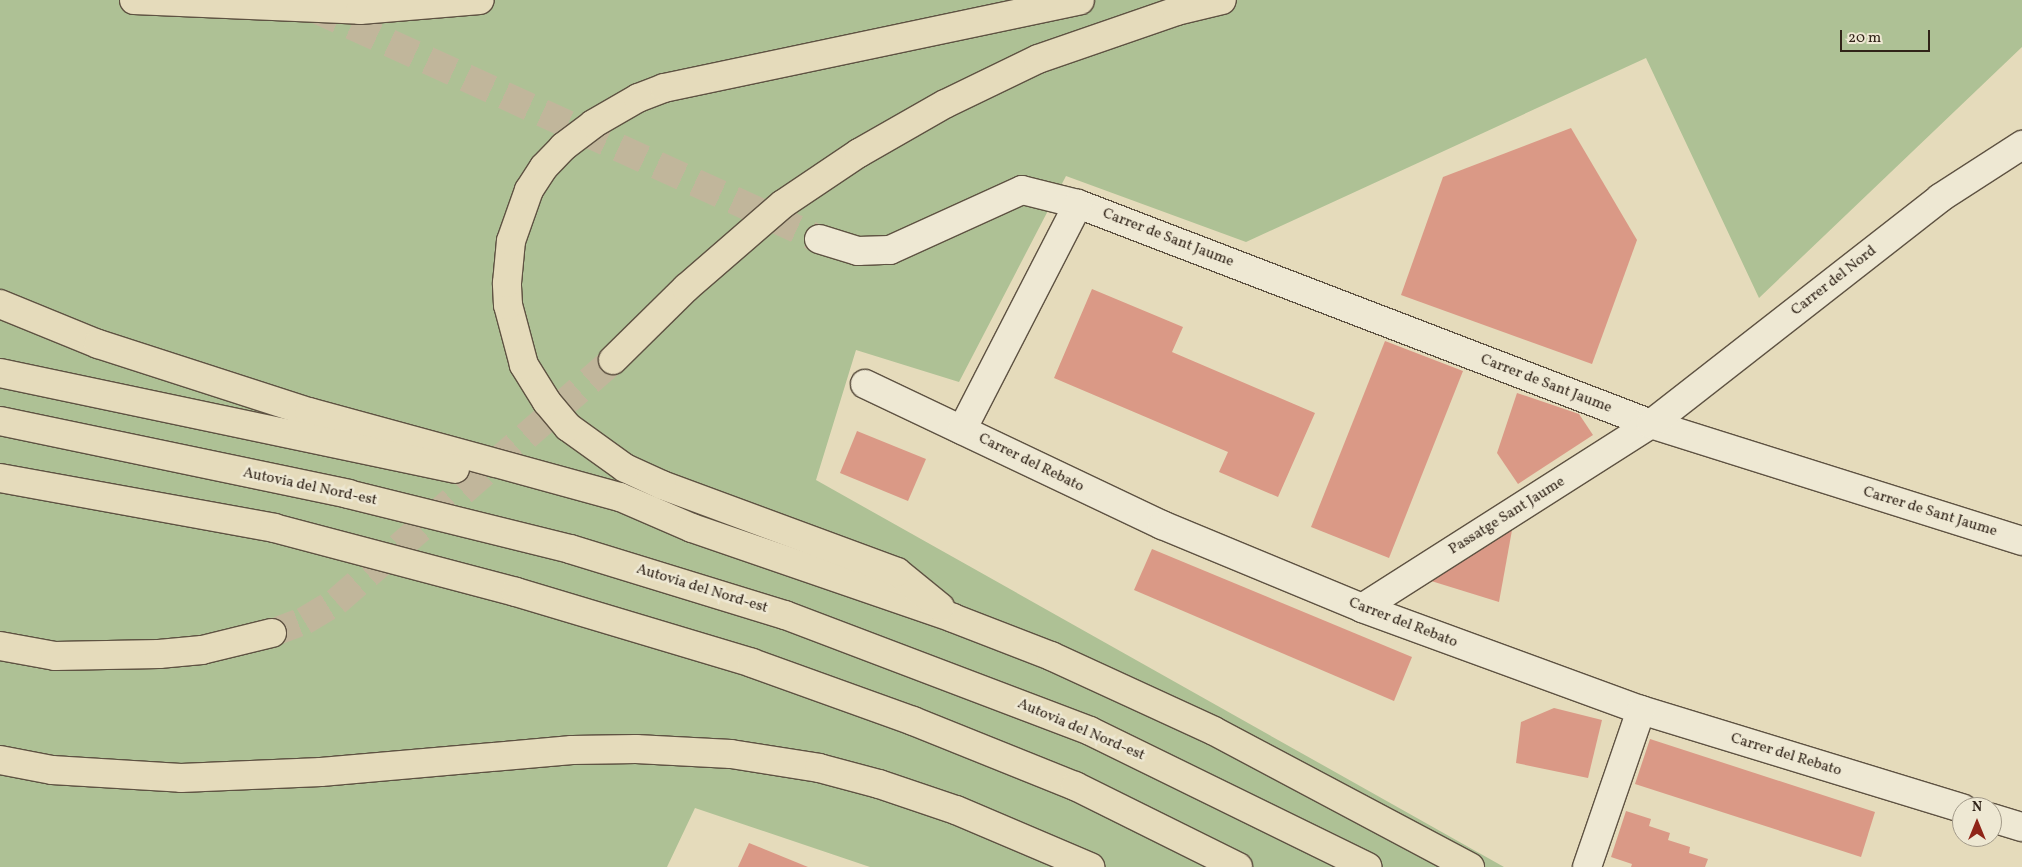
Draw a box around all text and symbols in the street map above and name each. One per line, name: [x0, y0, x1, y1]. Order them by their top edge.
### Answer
scale bar: [1842, 20, 1932, 52]
text: 20 m: [1848, 28, 1881, 49]
street label: Carrer de Sant Jaume: [1100, 205, 1236, 271]
street label: Carrer del Nord: [1788, 242, 1880, 320]
street label: Carrer de Sant Jaume: [1478, 351, 1614, 417]
street label: Carrer del Rebato: [975, 430, 1087, 496]
street label: Autovia del Nord-est: [241, 464, 379, 510]
street label: Passatge Sant Jaume: [1446, 473, 1568, 559]
street label: Carrer de Sant Jaume: [1861, 483, 1999, 541]
street label: Autovia del Nord-est: [634, 560, 770, 618]
street label: Carrer del Rebato: [1346, 594, 1460, 652]
street label: Autovia del Nord-est: [1015, 695, 1147, 765]
street label: Carrer del Rebato: [1728, 730, 1844, 780]
north arrow: [1952, 797, 2002, 847]
text: N: [1972, 798, 1982, 817]

